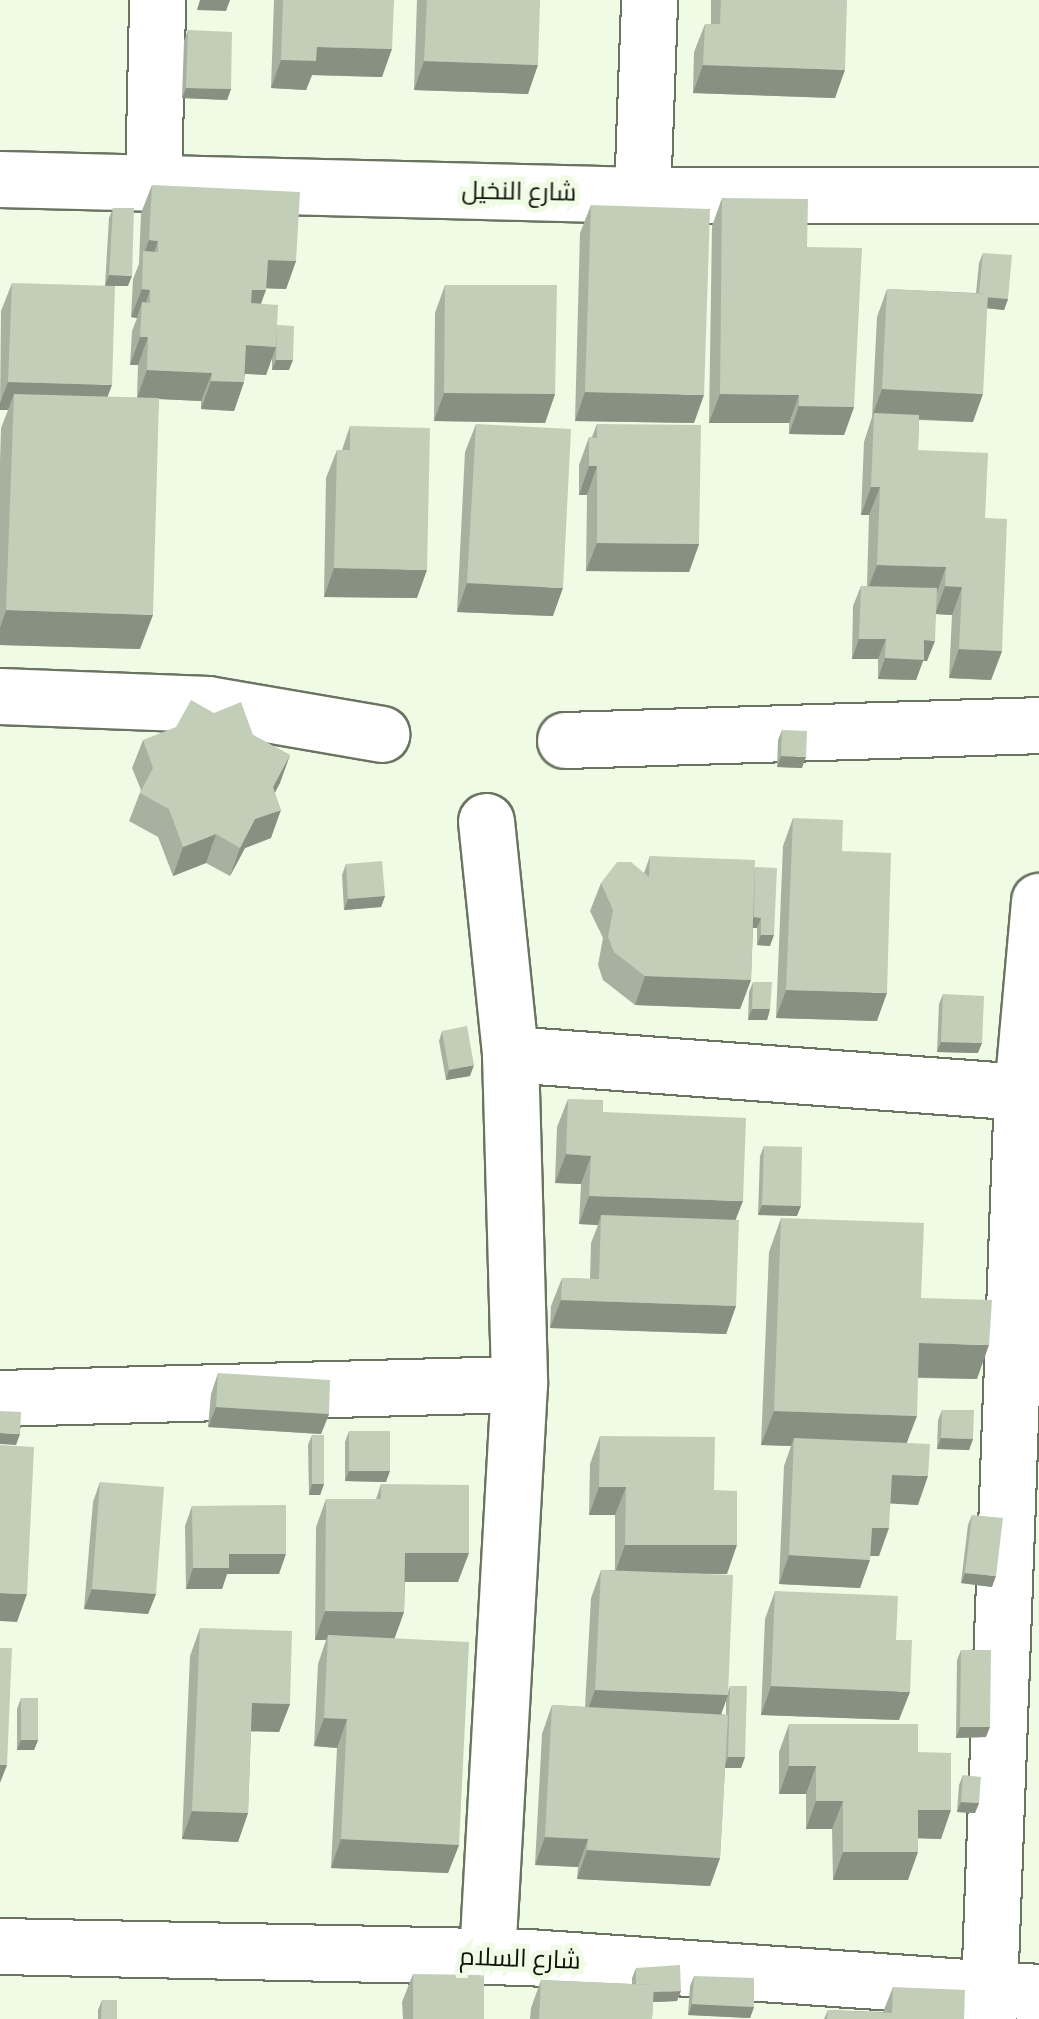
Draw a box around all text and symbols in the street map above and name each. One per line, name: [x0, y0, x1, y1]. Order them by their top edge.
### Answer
street label: شارع النخيل: [461, 176, 577, 208]
street label: شارع السلام: [459, 1942, 581, 1976]

